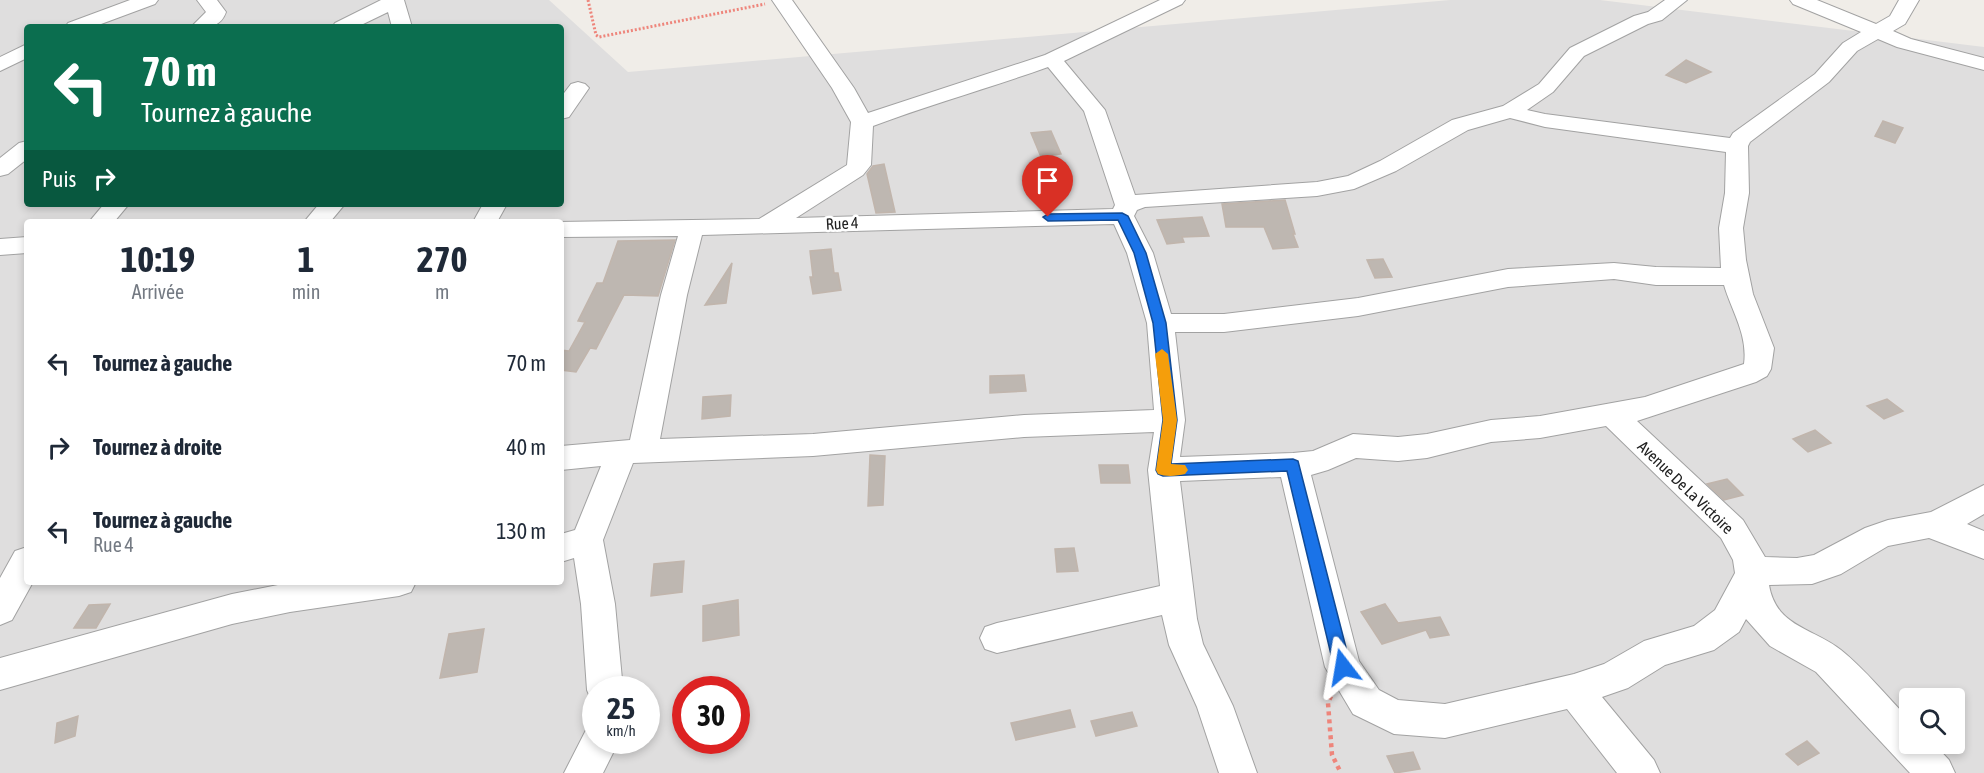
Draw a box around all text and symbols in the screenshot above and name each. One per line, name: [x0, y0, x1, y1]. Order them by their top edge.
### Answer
text: 70 m: [141, 47, 216, 95]
icon: left: [42, 48, 120, 126]
text: Tournez à gauche: [141, 97, 312, 128]
pin: [1022, 155, 1073, 217]
icon: right: [88, 162, 121, 195]
icon: arrive: [1031, 164, 1064, 197]
text: Puis: [42, 166, 76, 192]
street label: Rue 4: [825, 213, 859, 233]
text: 10:19: [120, 238, 195, 280]
text: 1: [298, 238, 314, 280]
text: 270: [417, 238, 468, 280]
text: Arrivée: [132, 280, 184, 303]
text: min: [292, 280, 320, 303]
text: m: [435, 280, 449, 303]
icon: left: [42, 347, 75, 380]
text: Tournez à gauche: [93, 350, 232, 376]
text: 70 m: [506, 350, 546, 376]
icon: right: [42, 431, 75, 464]
text: Tournez à droite: [93, 434, 222, 460]
text: 40 m: [506, 434, 546, 460]
street label: Avenue De La Victoire: [1635, 437, 1737, 537]
text: Tournez à gauche: [93, 507, 232, 533]
icon: left: [42, 515, 75, 548]
text: 130 m: [496, 518, 546, 544]
text: Rue 4: [93, 533, 134, 556]
position arrow: [1311, 635, 1375, 699]
speed limit sign: 30: [672, 676, 750, 754]
map controls: [1899, 688, 1965, 754]
button: search: [1899, 688, 1965, 754]
text: 25: [607, 691, 635, 725]
text: km/h: [606, 722, 636, 739]

